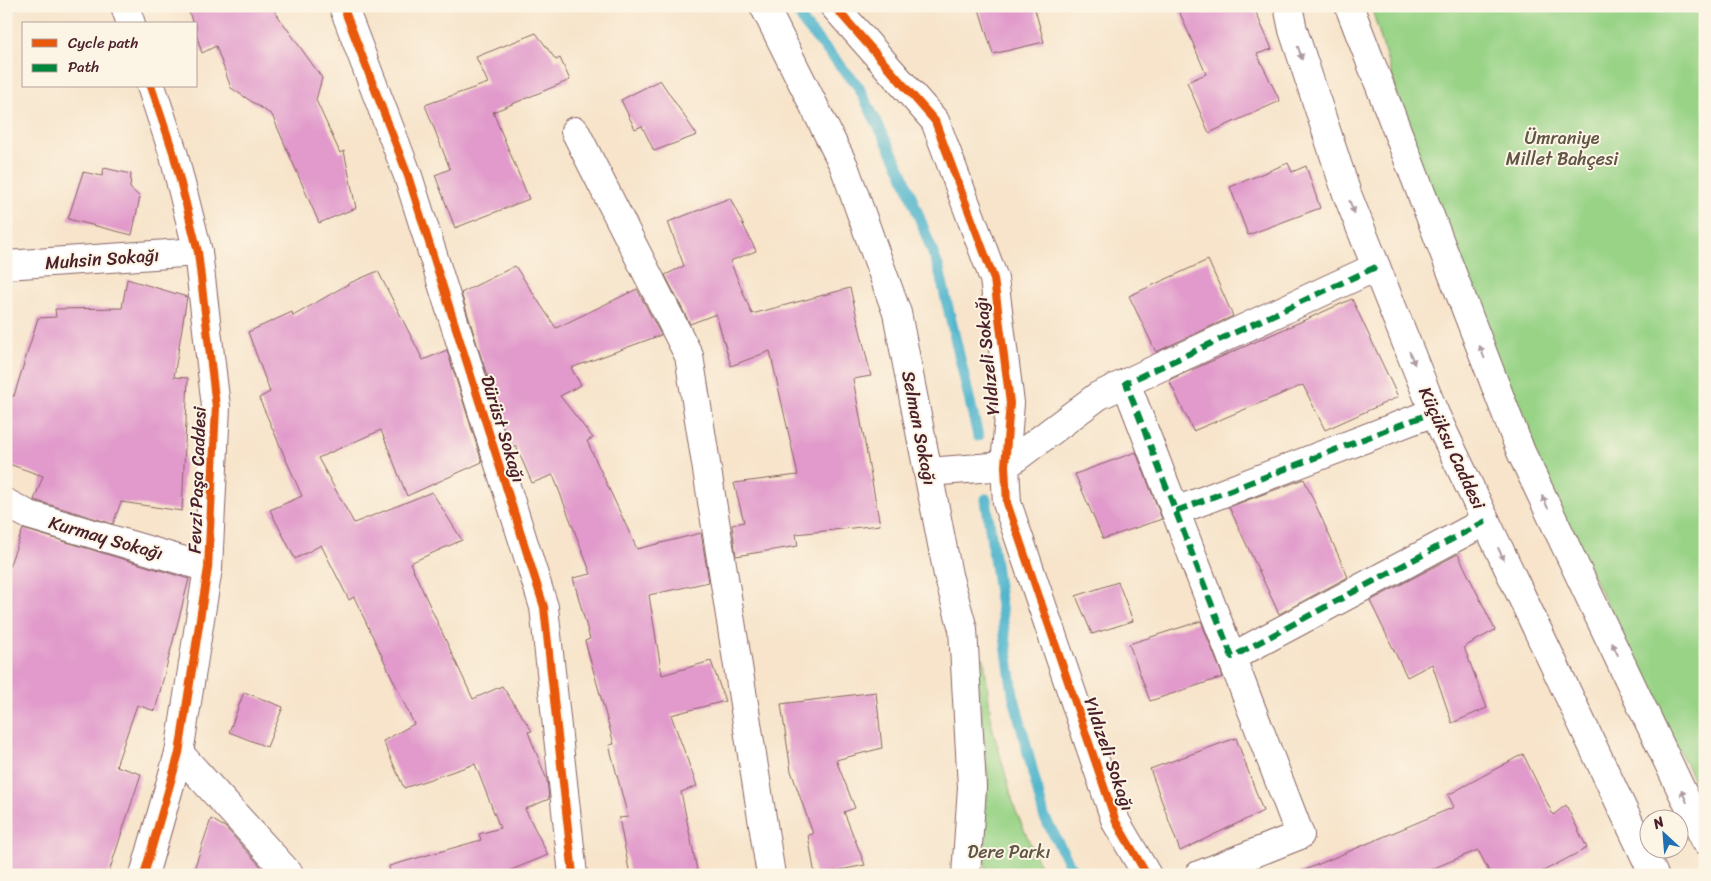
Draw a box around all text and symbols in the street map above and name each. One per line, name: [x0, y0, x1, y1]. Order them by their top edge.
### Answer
legend: [22, 22, 198, 88]
text: Cycle path: [68, 30, 139, 56]
one-way arrow: [1297, 46, 1305, 61]
text: Path: [68, 54, 99, 80]
park label: Ümraniye Millet Bahçesi: [1506, 122, 1619, 175]
one-way arrow: [1348, 200, 1356, 215]
street label: Muhsin Sokağı: [44, 239, 160, 279]
street label: Yıldızeli Sokağı: [965, 295, 1009, 417]
one-way arrow: [1478, 345, 1486, 359]
one-way arrow: [1408, 351, 1416, 366]
street label: Selman Sokağı: [892, 368, 946, 488]
street label: Dürüst Sokağı: [472, 371, 534, 487]
street label: Küçüksu Caddesi: [1409, 381, 1495, 516]
street label: Fevzi Paşa Caddesi: [178, 405, 216, 554]
one-way arrow: [1541, 495, 1549, 509]
street label: Kurmay Sokağı: [45, 506, 167, 570]
one-way arrow: [1498, 547, 1506, 561]
one-way arrow: [1610, 642, 1618, 656]
street label: Yıldızeli Sokağı: [1075, 693, 1143, 815]
one-way arrow: [1680, 789, 1688, 803]
north arrow: [1638, 808, 1688, 858]
text: N: [1648, 809, 1669, 837]
park label: Dere Parkı: [968, 836, 1050, 868]

